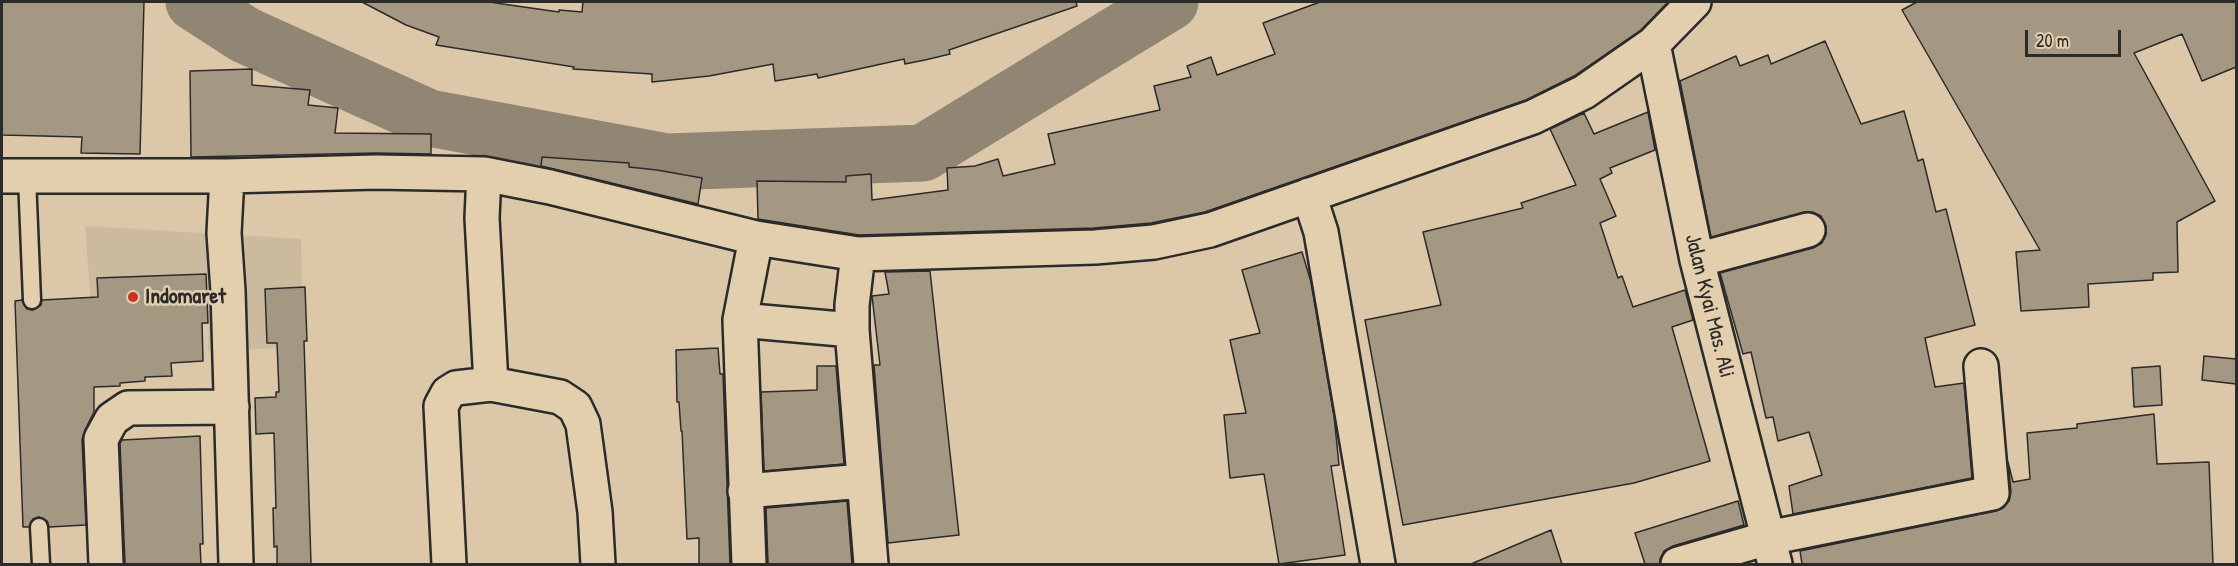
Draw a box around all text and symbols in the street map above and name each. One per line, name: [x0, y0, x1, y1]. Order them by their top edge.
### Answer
scale bar: [2028, 18, 2124, 56]
text: 20 m: [2036, 28, 2069, 53]
street label: Jalan Kyai Mas. Ali: [1678, 231, 1740, 381]
place label: Indomaret: [145, 284, 226, 310]
marker: Indomaret: [126, 290, 140, 304]

